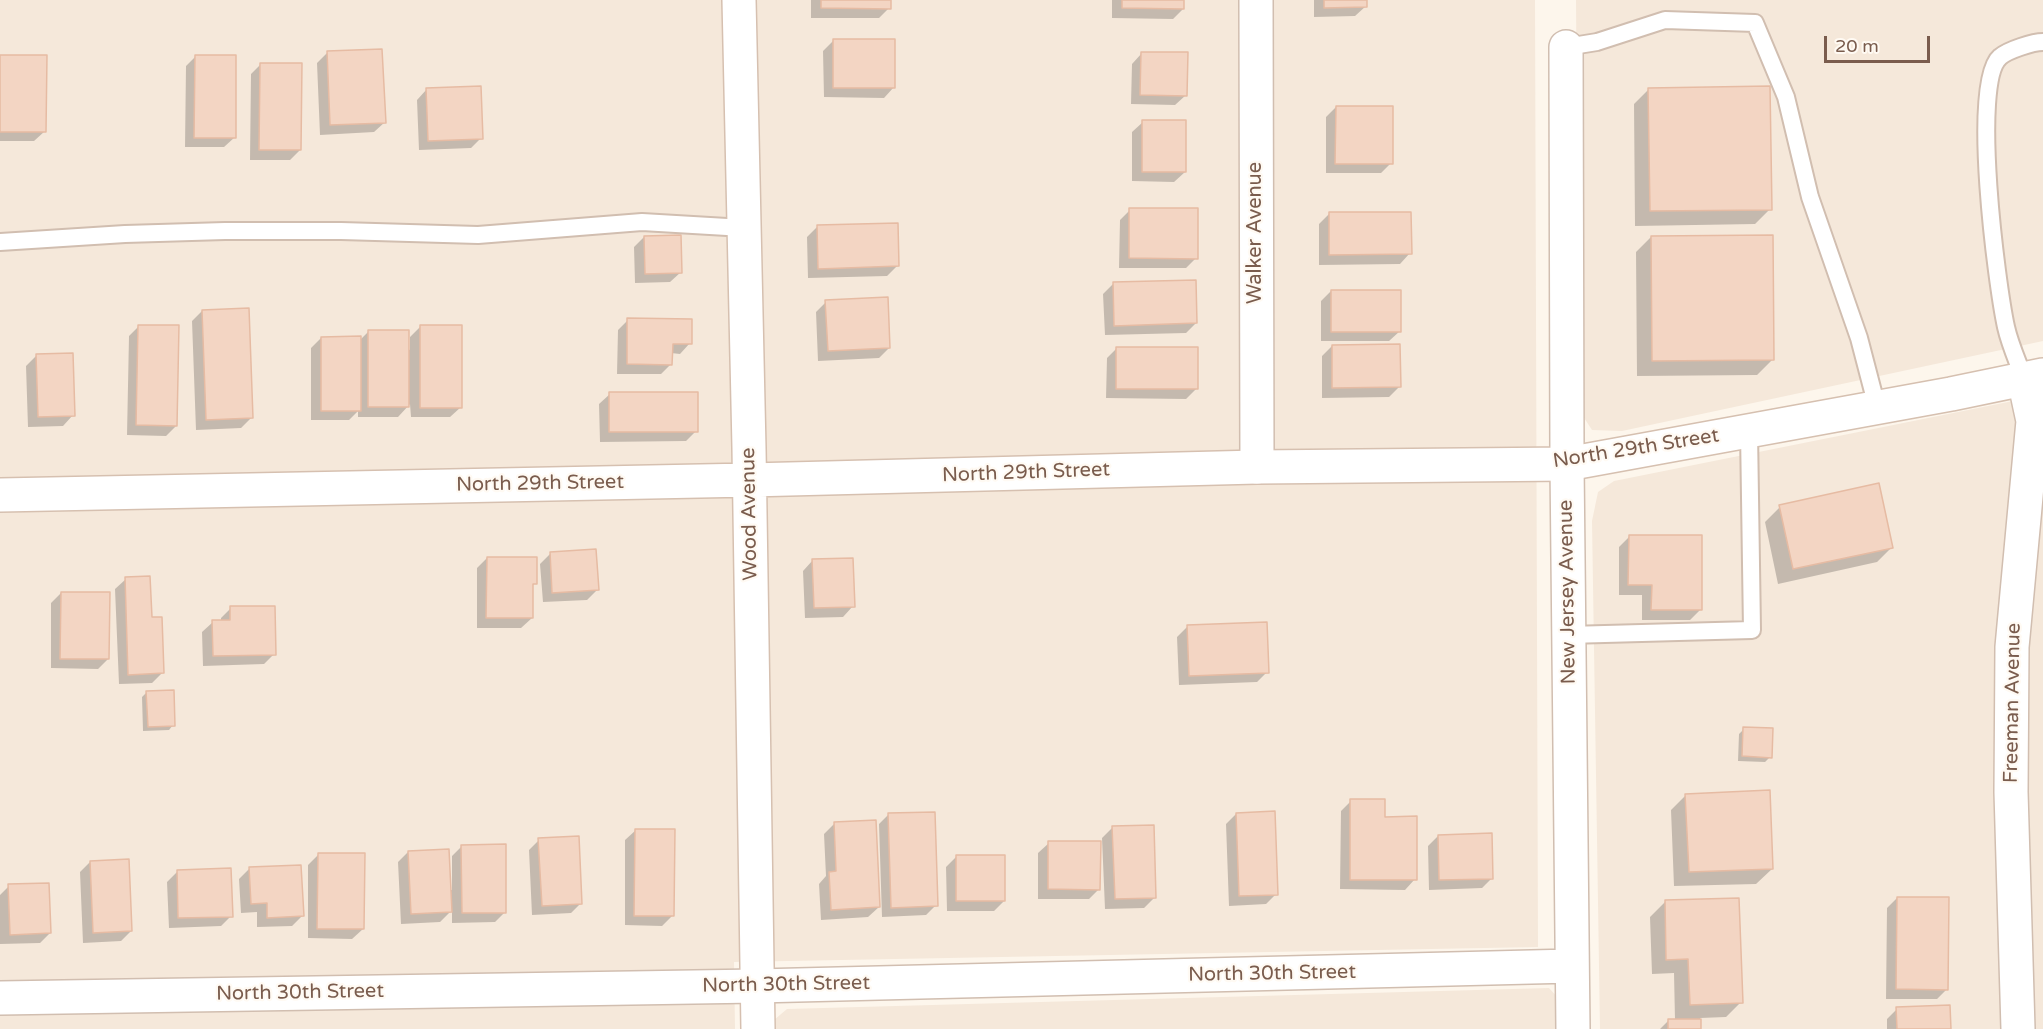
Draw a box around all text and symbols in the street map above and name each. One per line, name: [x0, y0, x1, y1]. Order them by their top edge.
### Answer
scale bar: [1827, 24, 1934, 62]
text: 20 m: [1835, 35, 1879, 57]
street label: Walker Avenue: [1244, 162, 1268, 304]
street label: North 29th Street: [1551, 424, 1721, 474]
street label: Wood Avenue: [737, 447, 763, 581]
street label: North 29th Street: [942, 458, 1110, 488]
street label: North 29th Street: [456, 471, 624, 497]
street label: New Jersey Avenue: [1554, 499, 1582, 685]
street label: Freeman Avenue: [2000, 623, 2026, 783]
street label: North 30th Street: [1188, 961, 1356, 987]
street label: North 30th Street: [702, 972, 870, 998]
street label: North 30th Street: [216, 980, 384, 1006]

